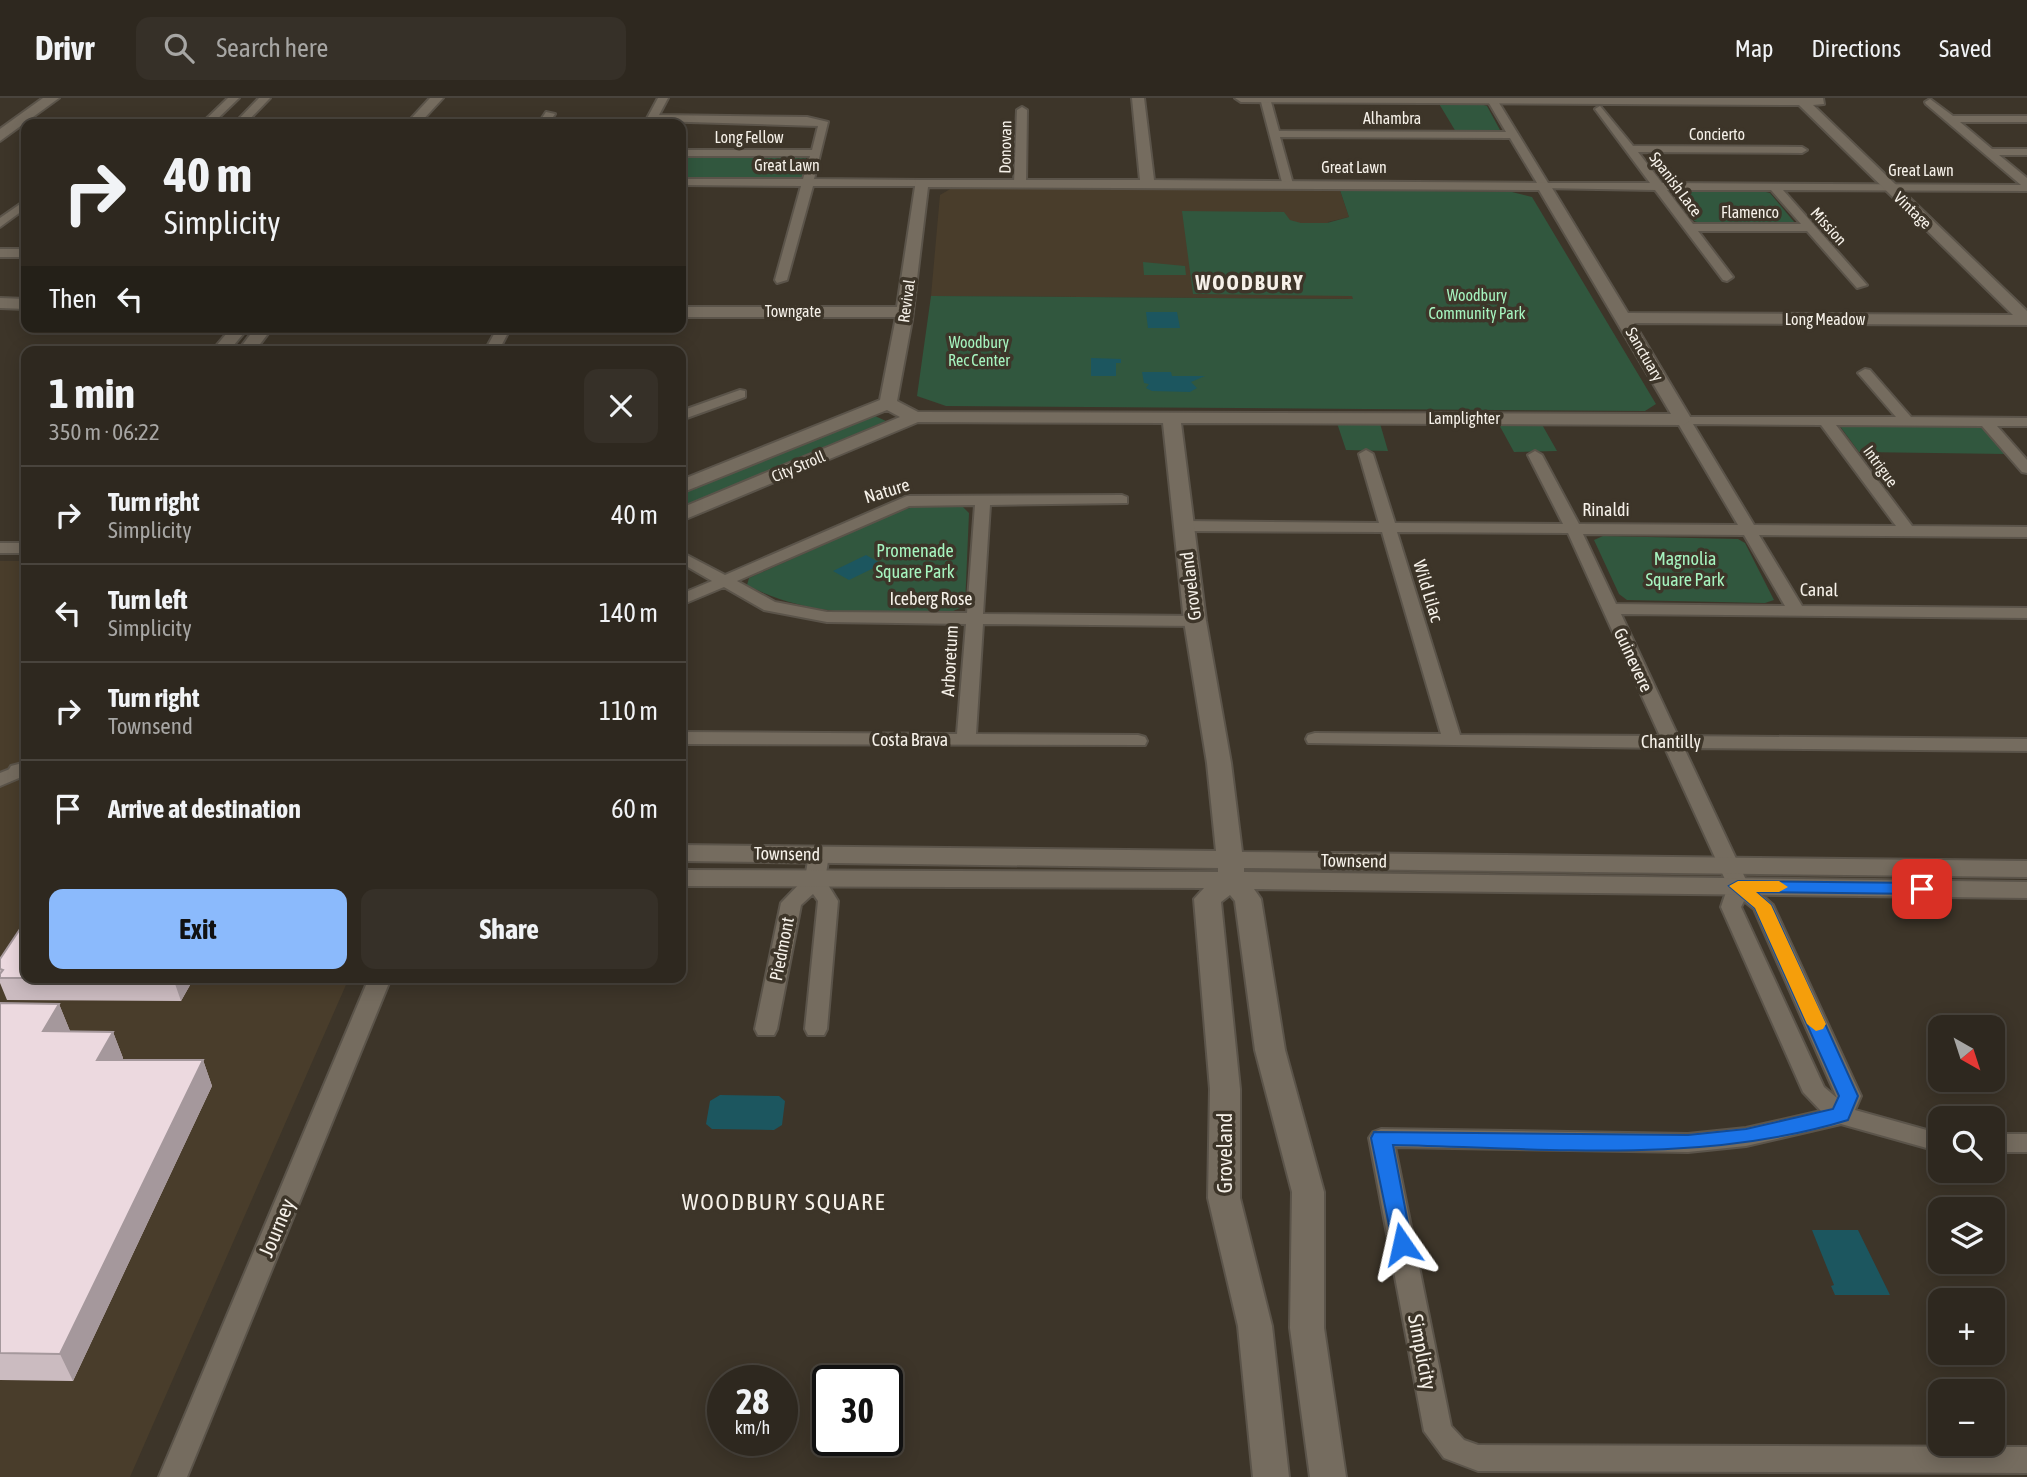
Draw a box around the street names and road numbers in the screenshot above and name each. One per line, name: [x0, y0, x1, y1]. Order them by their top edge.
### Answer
street label: Alhambra: [1363, 109, 1421, 127]
street label: Donovan: [996, 120, 1014, 174]
street label: Concierto: [1689, 125, 1745, 143]
street label: Long Fellow: [714, 128, 784, 147]
street label: Spanish Lace: [1645, 148, 1706, 220]
street label: Great Lawn: [754, 156, 820, 174]
street label: Great Lawn: [1321, 158, 1387, 176]
street label: Great Lawn: [1888, 161, 1954, 179]
street label: Vintage: [1890, 188, 1935, 233]
street label: Flamenco: [1721, 203, 1779, 221]
street label: Mission: [1807, 203, 1851, 249]
street label: Revival: [894, 277, 918, 324]
street label: Towngate: [765, 302, 821, 321]
street label: Long Meadow: [1785, 310, 1866, 329]
street label: Sanctuary: [1622, 324, 1668, 385]
street label: Lamplighter: [1428, 409, 1500, 428]
street label: Intrigue: [1859, 442, 1902, 491]
street label: City Stroll: [769, 446, 829, 486]
street label: Nature: [862, 474, 912, 507]
street label: Rinaldi: [1582, 499, 1630, 520]
street label: Groveland: [1176, 551, 1205, 622]
street label: Wild Lilac: [1409, 557, 1448, 625]
street label: Canal: [1800, 579, 1839, 600]
street label: Iceberg Rose: [889, 588, 973, 609]
street label: Arboretum: [937, 625, 962, 697]
street label: Guinevere: [1610, 625, 1657, 695]
street label: Costa Brava: [872, 729, 948, 750]
street label: Chantilly: [1641, 731, 1701, 752]
street label: Townsend: [754, 842, 820, 865]
street label: Townsend: [1321, 849, 1387, 872]
street label: Piedmont: [765, 915, 798, 983]
street label: Groveland: [1212, 1113, 1236, 1193]
street label: Journey: [253, 1194, 299, 1260]
street label: Simplicity: [1404, 1312, 1442, 1392]

